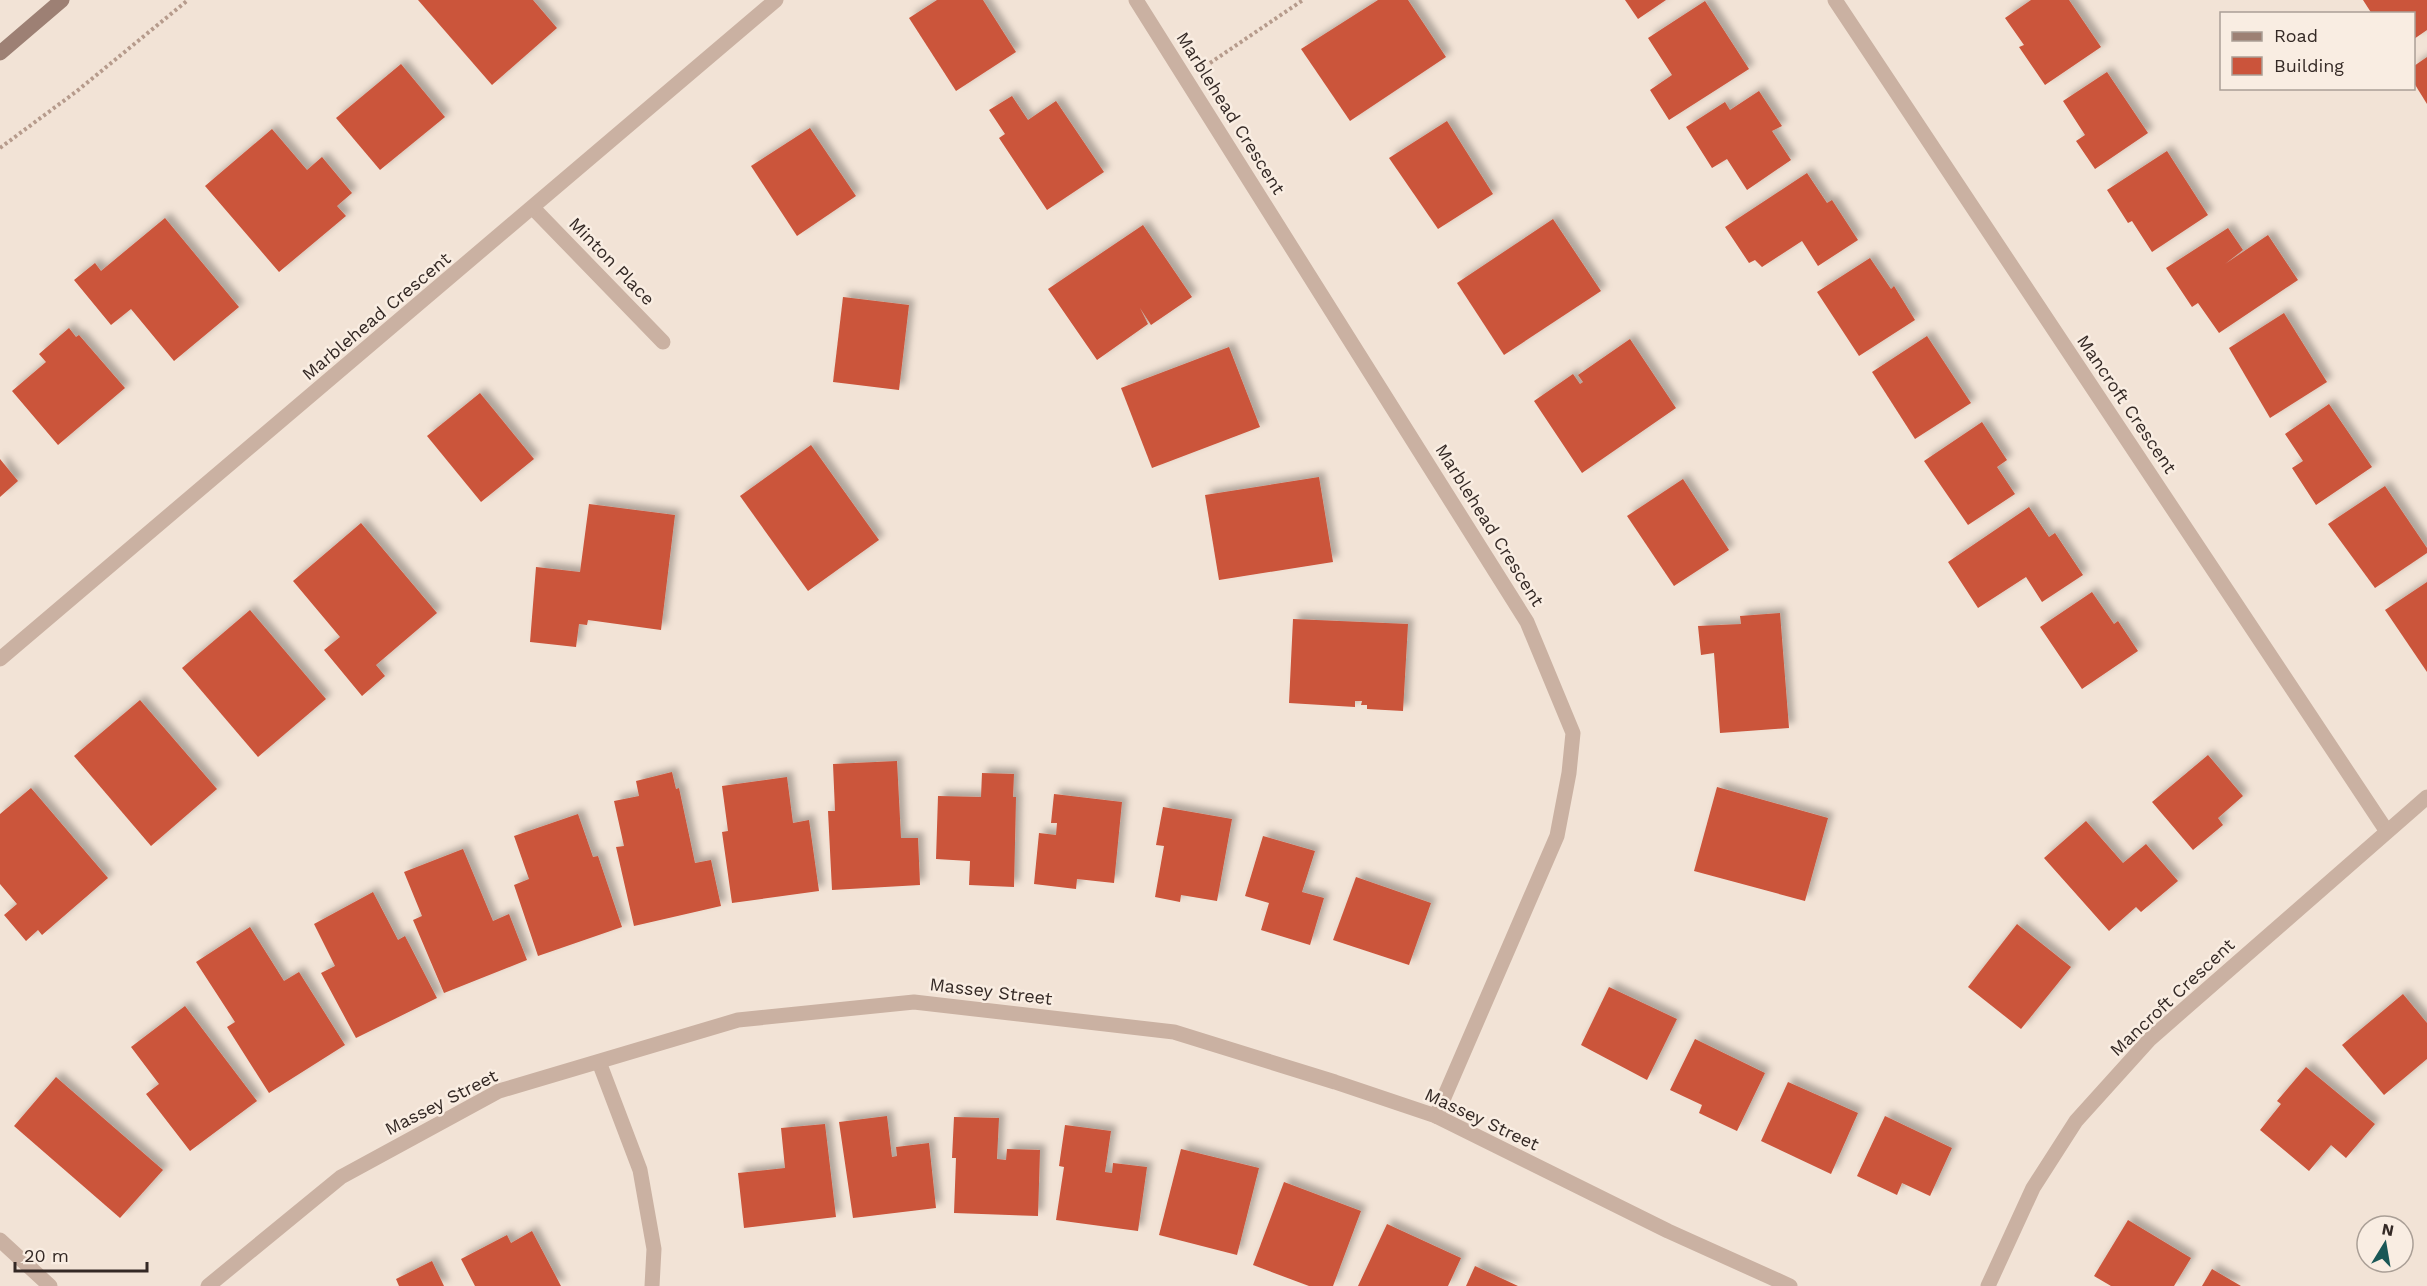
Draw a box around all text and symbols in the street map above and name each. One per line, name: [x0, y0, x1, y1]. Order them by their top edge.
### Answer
legend: [2220, 12, 2415, 90]
text: Road: [2274, 25, 2318, 46]
street label: Marblehead Crescent: [1172, 28, 1290, 198]
text: Building: [2274, 55, 2344, 76]
street label: Minton Place: [565, 213, 659, 309]
street label: Marblehead Crescent: [297, 247, 455, 384]
street label: Mancroft Crescent: [2073, 331, 2181, 478]
street label: Marblehead Crescent: [1431, 440, 1549, 610]
street label: Mancroft Crescent: [2105, 934, 2239, 1060]
street label: Massey Street: [928, 973, 1054, 1009]
street label: Massey Street: [381, 1064, 501, 1139]
street label: Massey Street: [1422, 1083, 1543, 1155]
north arrow: [2355, 1214, 2415, 1274]
text: N: [2380, 1219, 2395, 1240]
scale bar: [15, 1235, 147, 1273]
text: 20 m: [24, 1245, 69, 1266]

